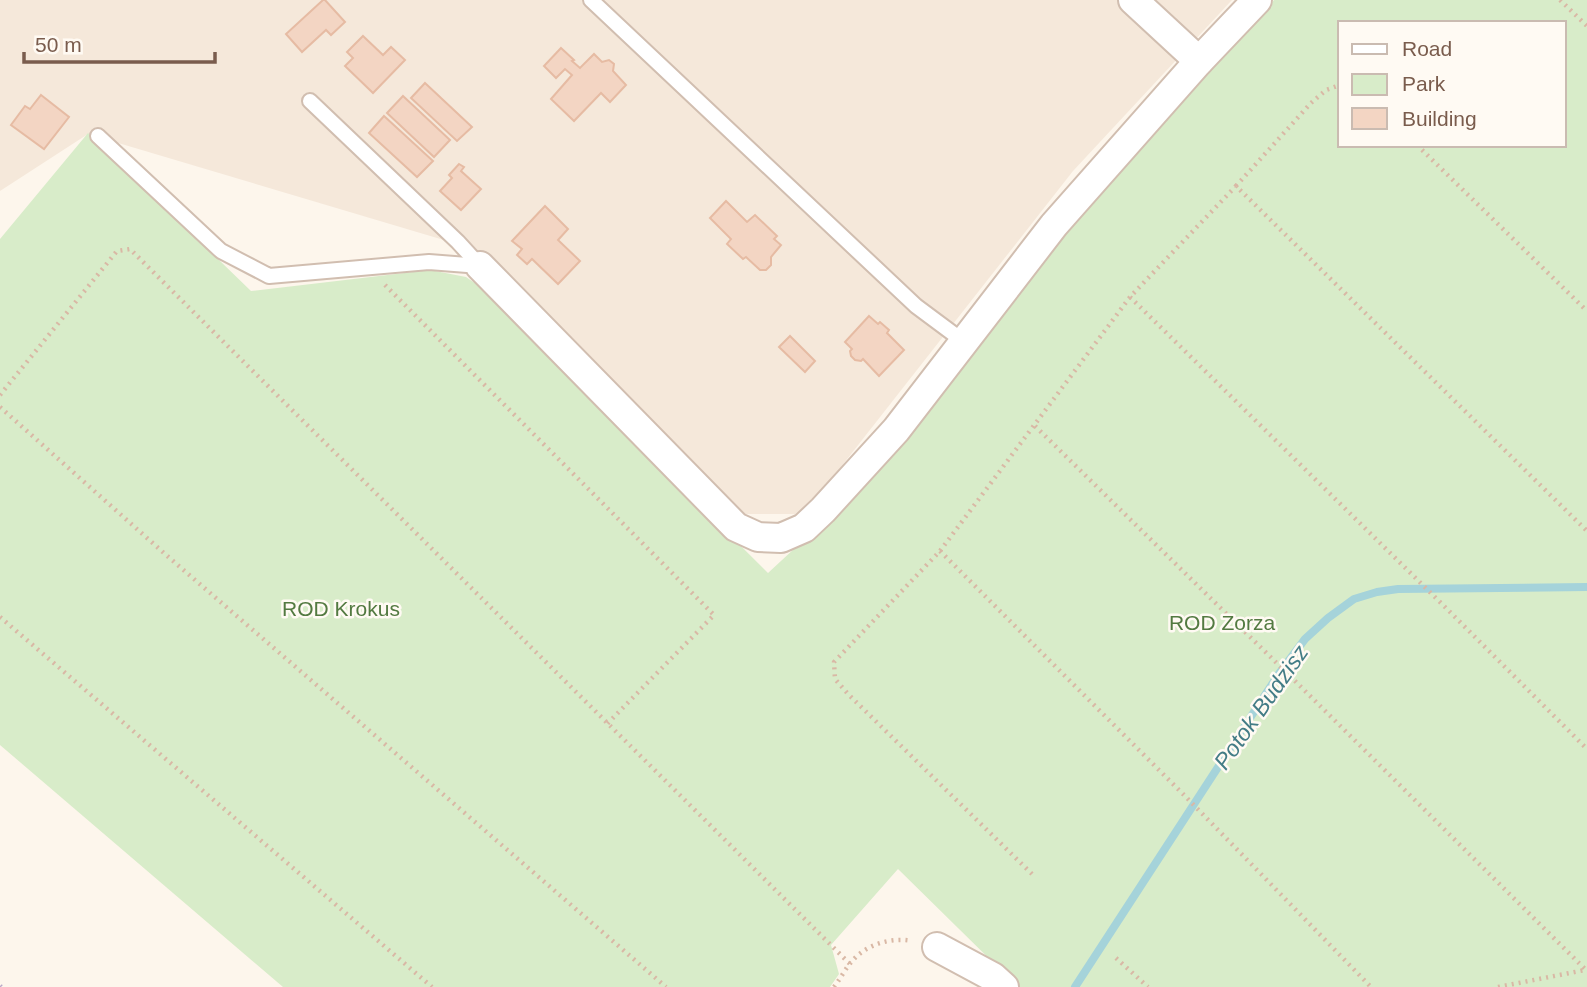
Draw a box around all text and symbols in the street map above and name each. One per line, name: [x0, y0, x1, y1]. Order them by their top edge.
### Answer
scale bar: [24, 21, 215, 65]
legend: [1338, 21, 1566, 147]
text: 50 m: [35, 33, 82, 56]
text: Road: [1402, 37, 1452, 60]
text: Park: [1402, 72, 1446, 95]
text: Building: [1402, 107, 1477, 130]
park label: ROD Krokus: [282, 597, 400, 620]
park label: ROD Zorza: [1169, 611, 1275, 634]
water label: Potok Budzisz: [1209, 639, 1314, 774]

